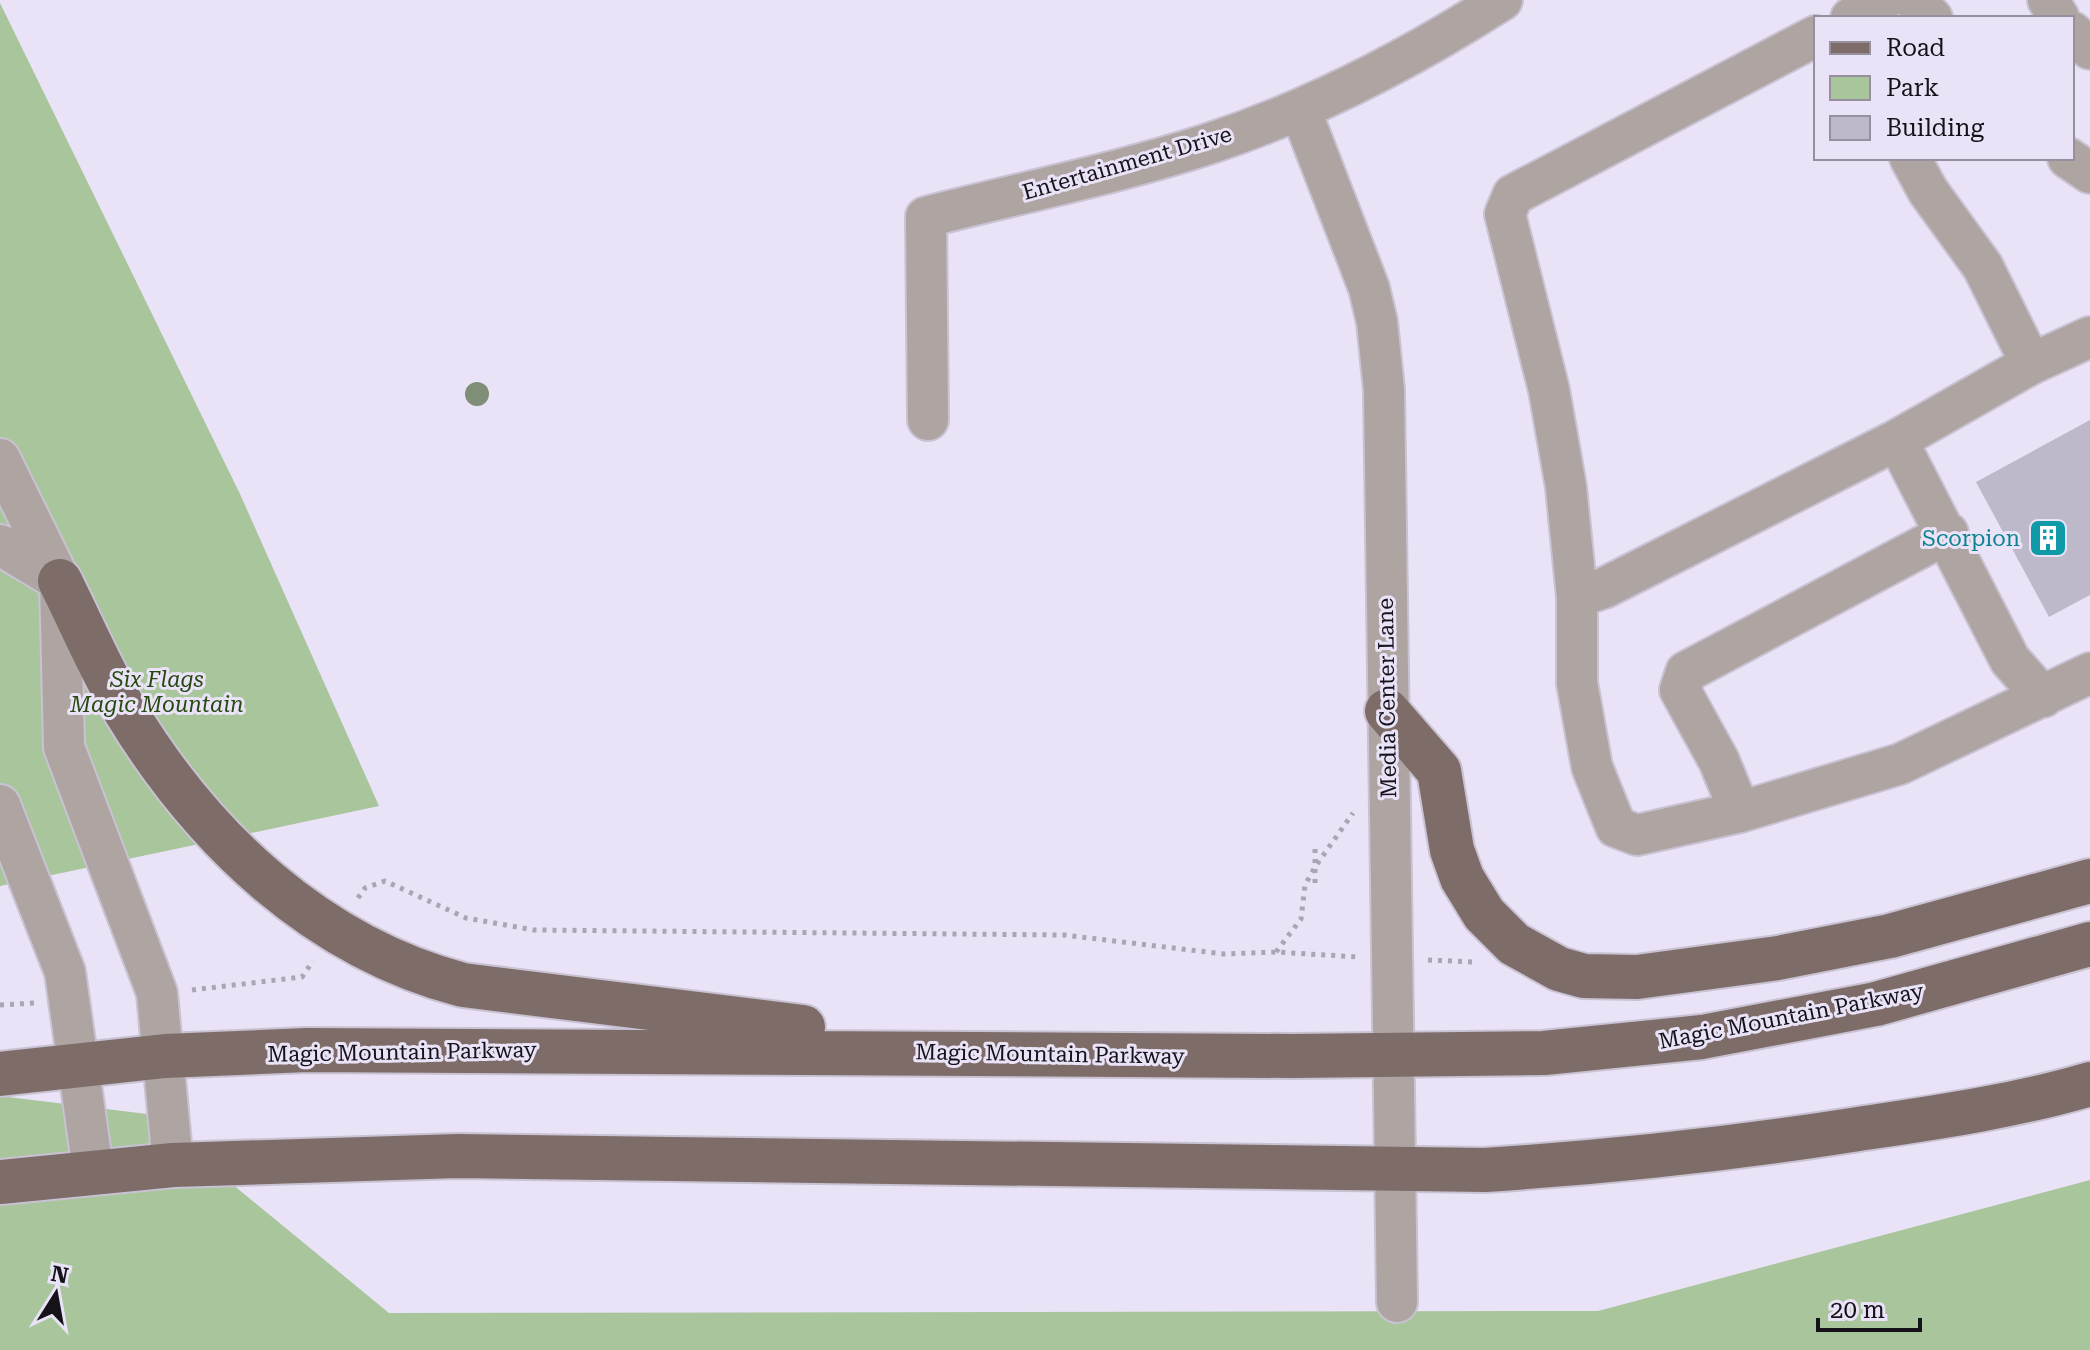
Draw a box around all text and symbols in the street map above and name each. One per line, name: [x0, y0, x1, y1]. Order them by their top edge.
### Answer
legend: [1814, 16, 2074, 160]
text: Road: [1886, 34, 1945, 62]
text: Park: [1886, 74, 1939, 102]
text: Building: [1886, 114, 1984, 142]
street label: Entertainment Drive: [1019, 121, 1235, 205]
building icon: Scorpion: [2027, 517, 2069, 559]
place label: Scorpion: [1922, 526, 2020, 551]
street label: Media Center Lane: [1373, 598, 1401, 798]
park label: Six Flags Magic Mountain: [69, 667, 244, 717]
street label: Magic Mountain Parkway: [1656, 978, 1926, 1054]
street label: Magic Mountain Parkway: [267, 1037, 537, 1067]
street label: Magic Mountain Parkway: [915, 1039, 1185, 1069]
north arrow: [16, 1254, 96, 1334]
text: N: [49, 1261, 70, 1289]
scale bar: [1818, 1282, 1920, 1332]
text: 20 m: [1830, 1296, 1885, 1324]

